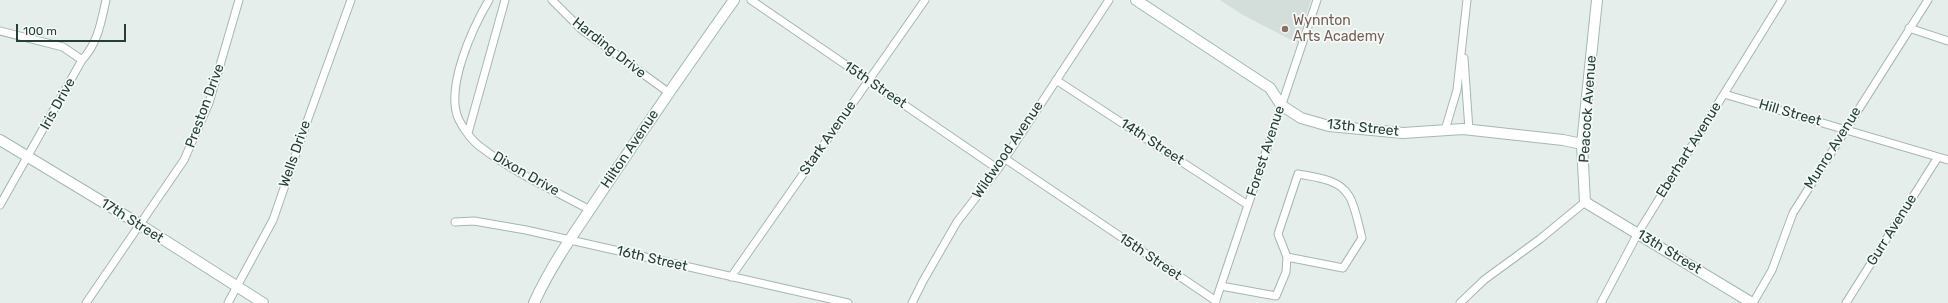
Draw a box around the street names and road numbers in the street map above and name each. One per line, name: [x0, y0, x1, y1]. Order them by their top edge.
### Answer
street label: Harding Drive: [569, 14, 649, 82]
street label: Peacock Avenue: [1576, 55, 1600, 163]
street label: 15th Street: [840, 58, 910, 112]
street label: Preston Drive: [182, 62, 228, 150]
street label: Iris Drive: [37, 75, 79, 133]
street label: Hill Street: [1757, 96, 1823, 130]
street label: Stark Avenue: [796, 98, 860, 178]
street label: Wildwood Avenue: [969, 98, 1047, 202]
street label: Eberhart Avenue: [1653, 99, 1725, 201]
street label: Forest Avenue: [1243, 104, 1289, 198]
street label: Munro Avenue: [1801, 104, 1865, 192]
street label: Hilton Avenue: [598, 106, 662, 192]
street label: 14th Street: [1117, 115, 1187, 169]
street label: 13th Street: [1326, 116, 1400, 140]
street label: Wells Drive: [276, 118, 314, 190]
street label: Dixon Drive: [490, 148, 562, 200]
street label: Gurr Avenue: [1863, 191, 1921, 269]
street label: 17th Street: [97, 195, 167, 247]
street label: 13th Street: [1634, 226, 1704, 278]
street label: 15th Street: [1115, 230, 1185, 284]
street label: 16th Street: [615, 243, 689, 275]

